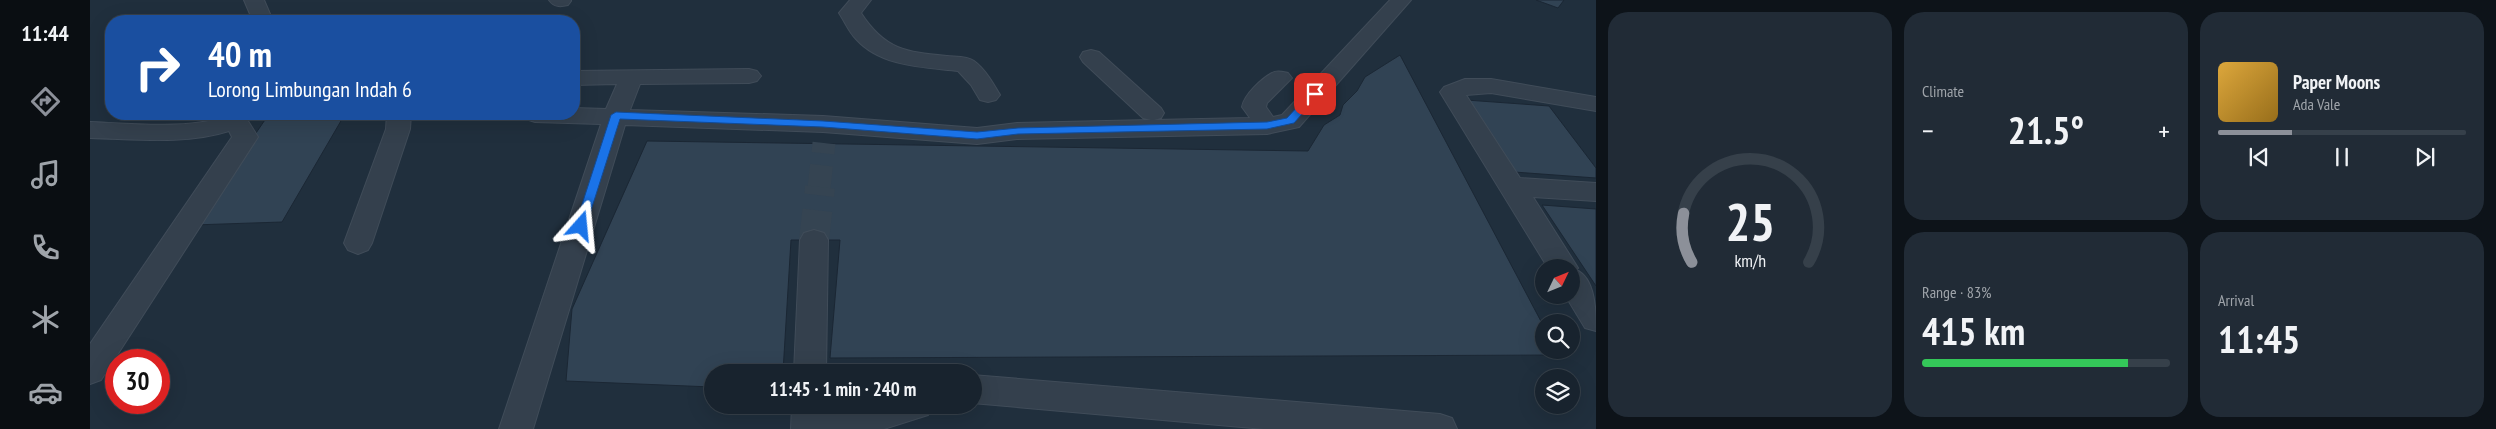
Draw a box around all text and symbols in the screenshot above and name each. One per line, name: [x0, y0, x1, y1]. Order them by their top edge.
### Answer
text: 11:44: [21, 19, 69, 47]
text: 40 m: [208, 31, 272, 77]
icon: right: [125, 35, 190, 100]
text: Paper Moons: [2293, 70, 2380, 94]
pin: [1294, 73, 1336, 115]
text: Lorong Limbungan Indah 6: [208, 75, 412, 103]
icon: arrive: [1301, 80, 1329, 108]
text: Climate: [1922, 81, 1964, 101]
icon: directions: [28, 84, 63, 119]
text: Ada Vale: [2293, 94, 2340, 114]
text: 21.5°: [2008, 105, 2084, 154]
text: −: [1922, 112, 1934, 149]
text: +: [2158, 112, 2170, 149]
icon: previous: [2245, 143, 2273, 171]
icon: pause: [2328, 143, 2356, 171]
icon: next: [2411, 143, 2439, 171]
icon: music: [28, 157, 63, 192]
text: 25: [1725, 188, 1775, 255]
position arrow: [554, 199, 606, 251]
icon: phone: [28, 230, 63, 265]
text: km/h: [1734, 249, 1766, 272]
north arrow: [1535, 259, 1580, 304]
map controls: [1535, 259, 1580, 414]
text: Range · 83%: [1922, 282, 1991, 302]
text: Arrival: [2218, 290, 2254, 310]
icon: climate: [28, 302, 63, 337]
text: 415 km: [1922, 306, 2025, 355]
button: search: [1535, 314, 1580, 359]
text: 11:45: [2218, 314, 2300, 363]
speed limit sign: 30: [105, 349, 170, 414]
button: layers: [1535, 369, 1580, 414]
icon: car: [28, 375, 63, 410]
text: 11:45 · 1 min · 240 m: [770, 377, 916, 401]

